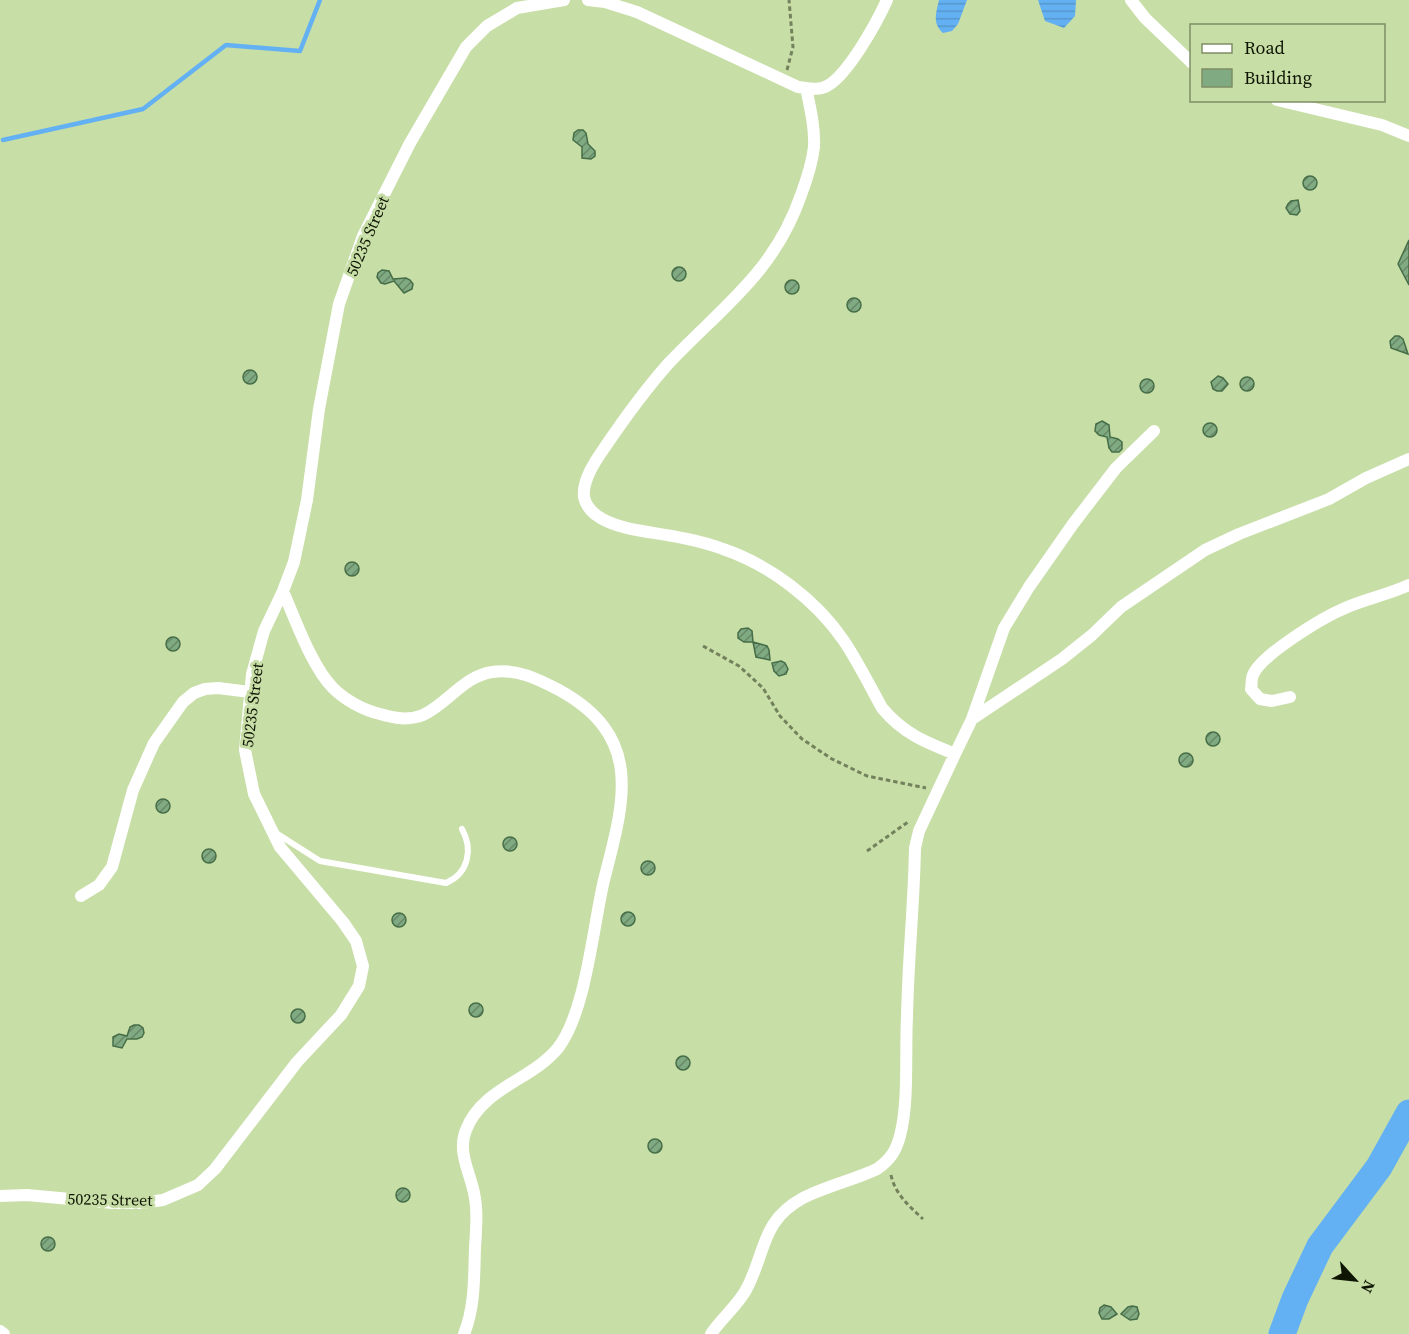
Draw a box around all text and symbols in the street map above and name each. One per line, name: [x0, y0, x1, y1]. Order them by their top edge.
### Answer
legend: [1190, 24, 1385, 102]
text: Road: [1244, 35, 1285, 60]
text: Building: [1244, 65, 1312, 90]
street label: 50235 Street: [340, 192, 394, 279]
street label: 50235 Street: [236, 661, 268, 749]
street label: 50235 Street: [67, 1187, 154, 1211]
north arrow: [1325, 1250, 1385, 1310]
text: N: [1356, 1277, 1381, 1297]

